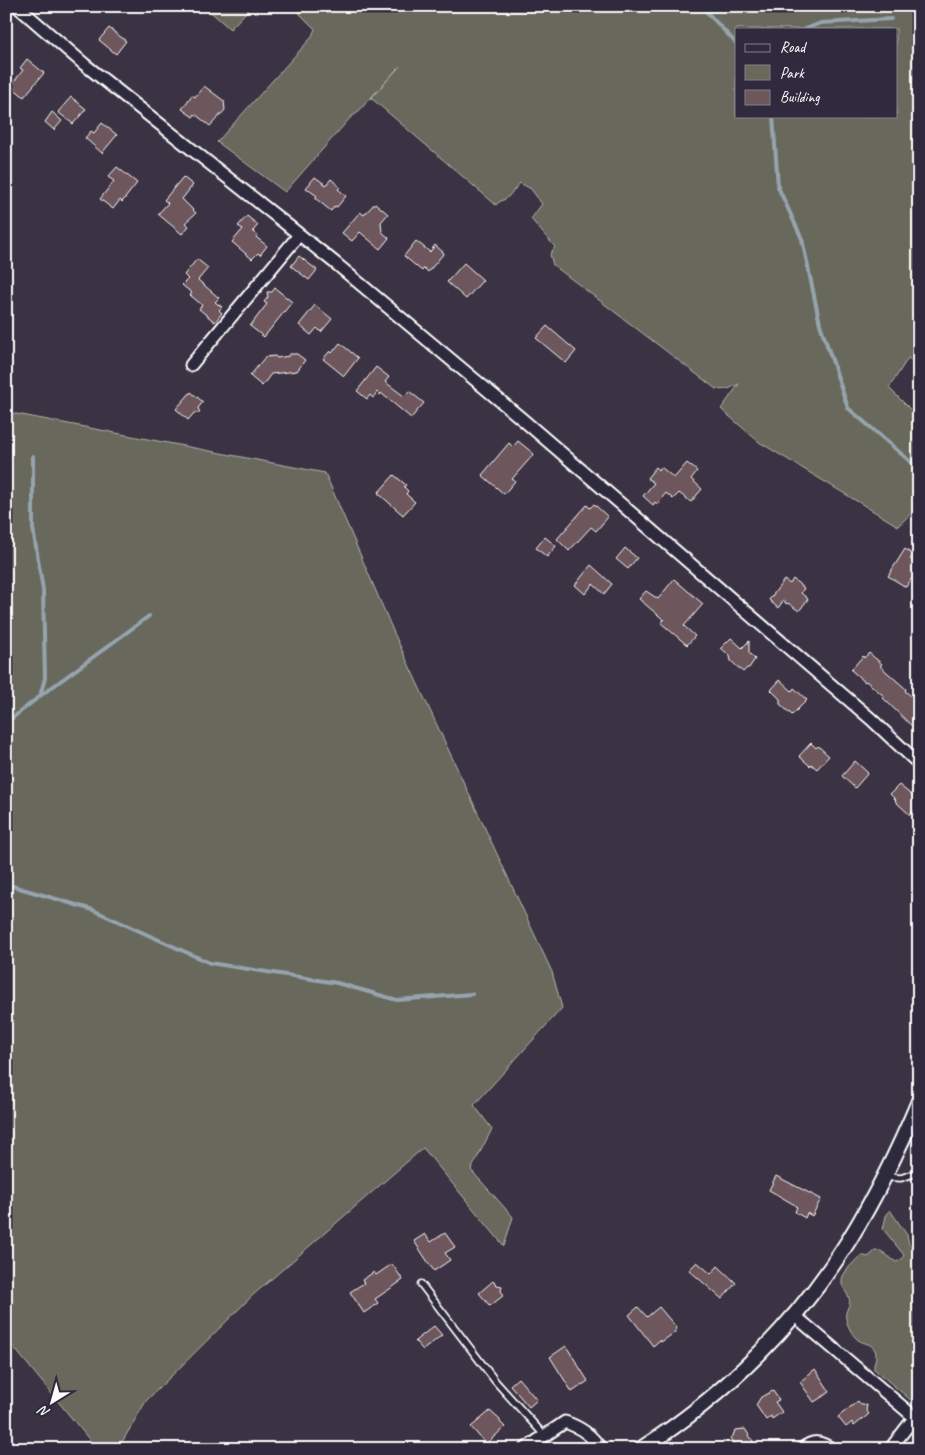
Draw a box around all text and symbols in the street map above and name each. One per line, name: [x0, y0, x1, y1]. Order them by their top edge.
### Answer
legend: [735, 28, 898, 118]
text: Road: [780, 38, 807, 57]
text: Park: [780, 64, 805, 83]
text: Building: [780, 88, 820, 107]
north arrow: [28, 1378, 78, 1428]
text: N: [34, 1401, 53, 1421]

